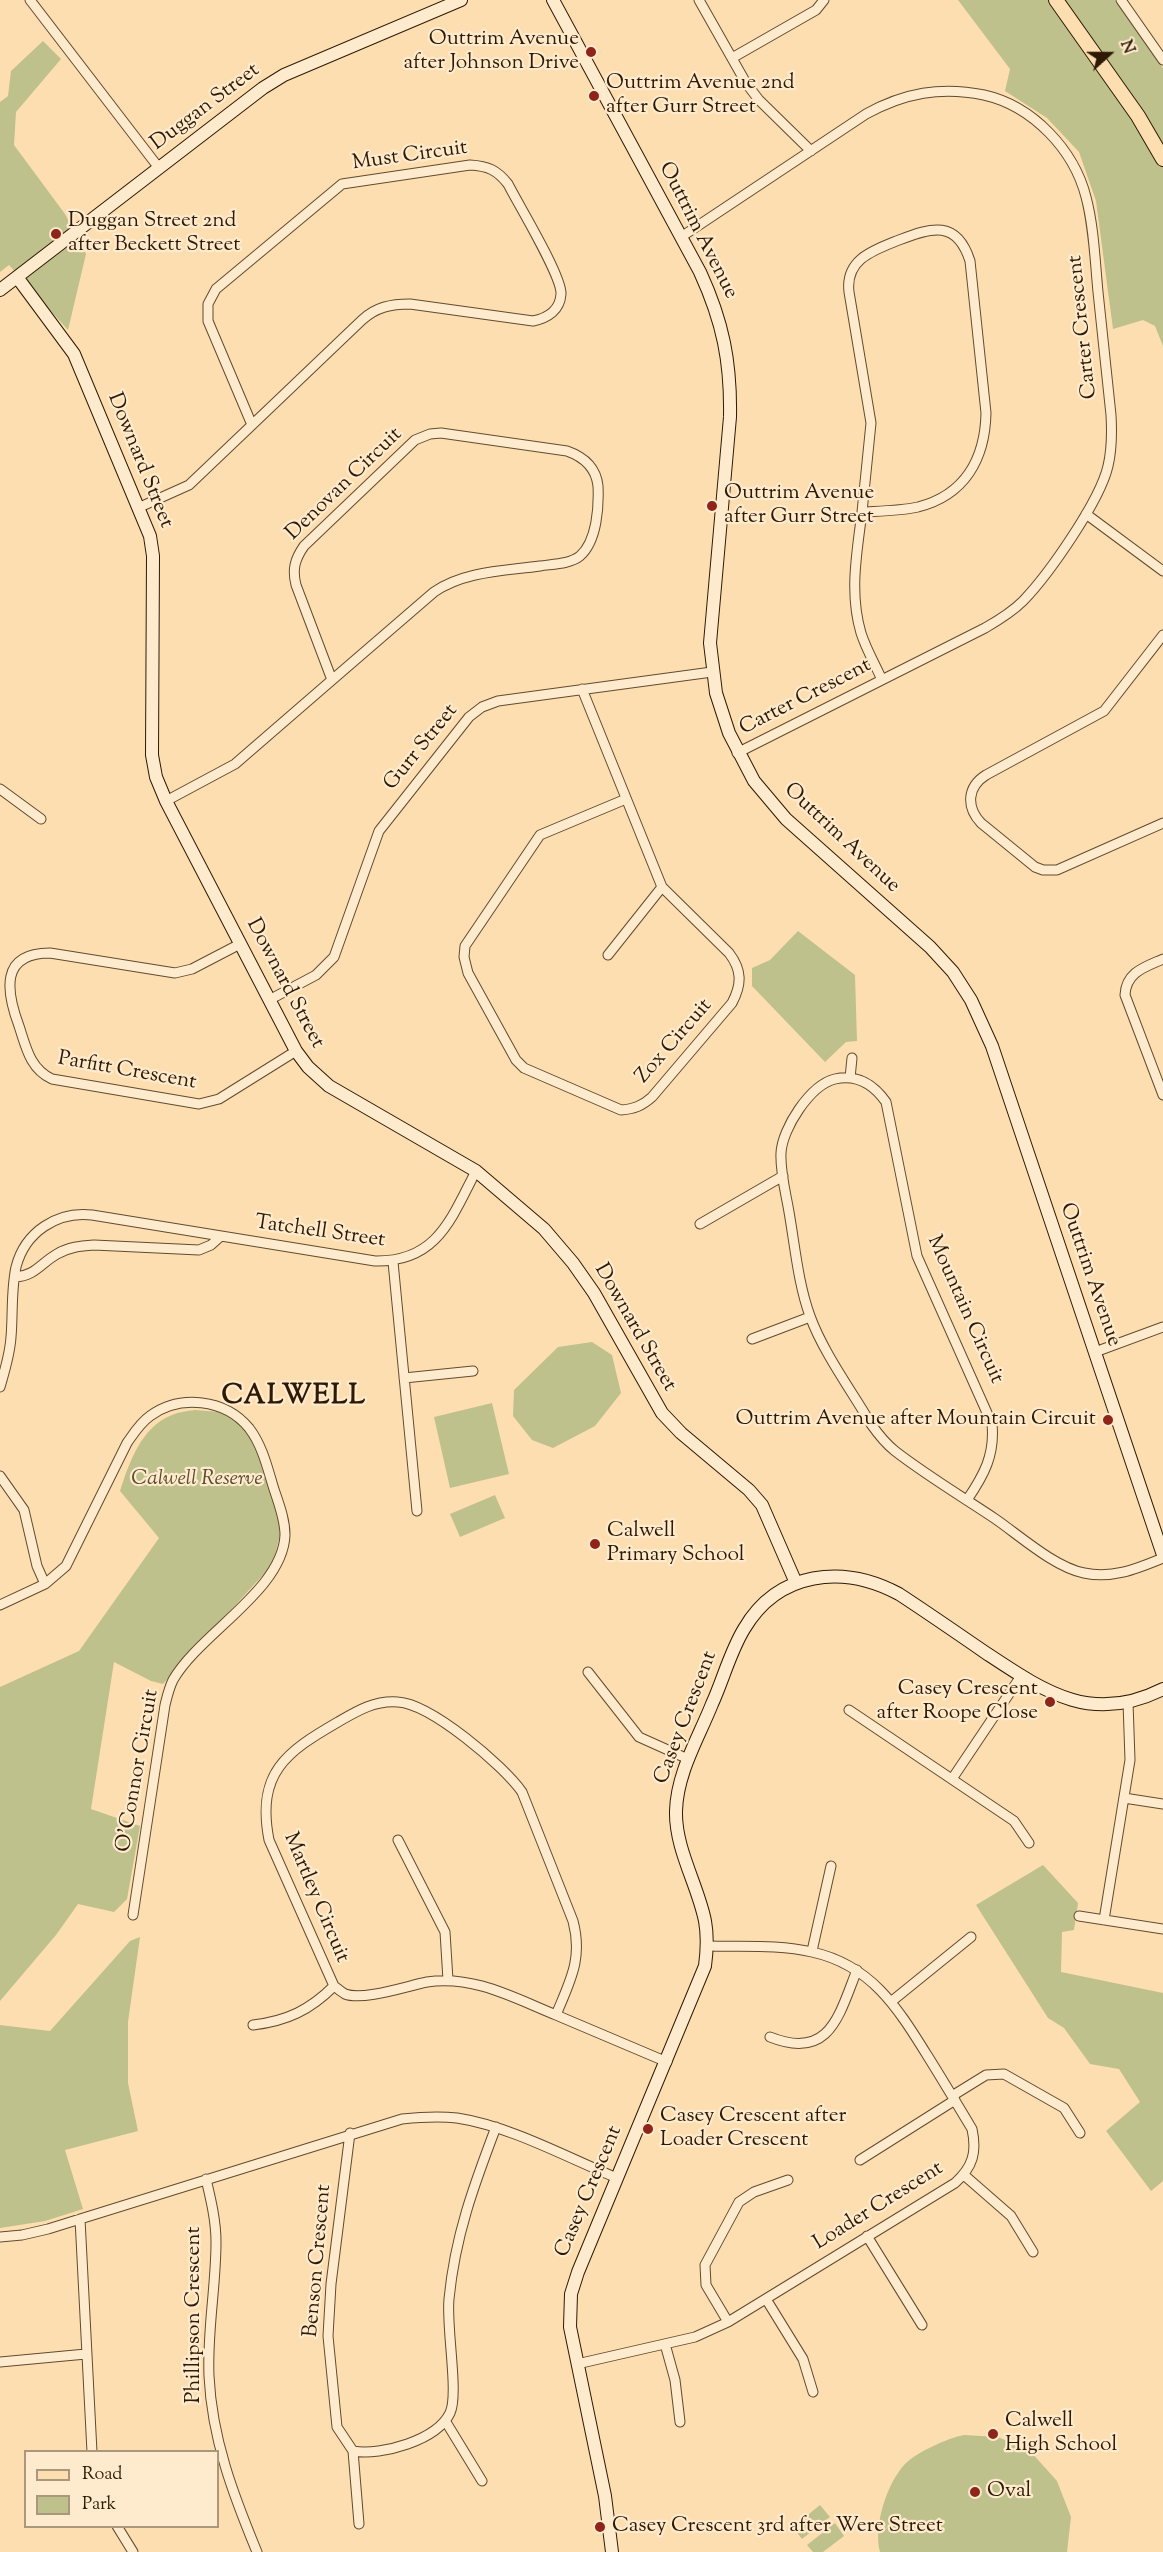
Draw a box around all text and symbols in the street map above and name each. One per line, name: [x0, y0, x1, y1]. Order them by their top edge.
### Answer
north arrow: [1079, 24, 1139, 84]
place label: Outtrim Avenue after Johnson Drive: [403, 27, 579, 77]
text: N: [1113, 37, 1139, 57]
marker: Outtrim Avenue after Johnson Drive: [584, 45, 598, 59]
street label: Duggan Street: [147, 59, 265, 157]
place label: Outtrim Avenue 2nd after Gurr Street: [606, 71, 795, 121]
marker: Outtrim Avenue 2nd after Gurr Street: [587, 89, 601, 103]
street label: Must Circuit: [351, 136, 469, 178]
street label: Outtrim Avenue: [652, 158, 742, 304]
place label: Duggan Street 2nd after Beckett Street: [68, 209, 240, 259]
marker: Duggan Street 2nd after Beckett Street: [49, 227, 63, 241]
street label: Carter Crescent: [1064, 254, 1104, 400]
street label: Downard Street: [100, 390, 178, 532]
street label: Denovan Circuit: [282, 423, 408, 547]
place label: Outtrim Avenue after Gurr Street: [724, 481, 874, 531]
marker: Outtrim Avenue after Gurr Street: [705, 499, 719, 513]
street label: Carter Crescent: [736, 654, 876, 742]
street label: Gurr Street: [380, 700, 464, 796]
street label: Outtrim Avenue: [777, 779, 905, 899]
street label: Downard Street: [239, 915, 329, 1053]
street label: Zox Circuit: [631, 994, 719, 1090]
street label: Parfitt Crescent: [56, 1047, 198, 1097]
street label: Outtrim Avenue: [1053, 1200, 1125, 1350]
street label: Tatchell Street: [253, 1211, 387, 1255]
street label: Mountain Circuit: [920, 1232, 1008, 1388]
street label: Downard Street: [587, 1260, 681, 1396]
district label: CALWELL: [222, 1382, 366, 1414]
place label: Outtrim Avenue after Mountain Circuit: [736, 1407, 1096, 1433]
marker: Outtrim Avenue after Mountain Circuit: [1101, 1413, 1115, 1427]
park label: Calwell Reserve: [131, 1467, 263, 1493]
place label: Calwell Primary School: [607, 1519, 745, 1569]
marker: Calwell Primary School: [588, 1537, 602, 1551]
street label: Casey Crescent: [650, 1648, 724, 1788]
place label: Casey Crescent after Roope Close: [876, 1677, 1038, 1727]
street label: O'Connor Circuit: [112, 1688, 166, 1854]
marker: Casey Crescent after Roope Close: [1043, 1695, 1057, 1709]
street label: Martley Circuit: [276, 1829, 354, 1967]
place label: Casey Crescent after Loader Crescent: [660, 2104, 846, 2154]
marker: Casey Crescent after Loader Crescent: [641, 2122, 655, 2136]
street label: Casey Crescent: [551, 2123, 629, 2261]
street label: Loader Crescent: [809, 2157, 949, 2257]
street label: Benson Crescent: [300, 2184, 338, 2338]
street label: Phillipson Crescent: [182, 2226, 208, 2404]
place label: Calwell High School: [1005, 2409, 1117, 2459]
marker: Calwell High School: [986, 2427, 1000, 2441]
legend: [24, 2450, 219, 2528]
text: Road: [82, 2462, 122, 2488]
place label: Oval: [987, 2479, 1031, 2505]
marker: Oval: [968, 2485, 982, 2499]
text: Park: [82, 2492, 116, 2518]
place label: Casey Crescent 3rd after Were Street: [612, 2514, 943, 2540]
marker: Casey Crescent 3rd after Were Street: [593, 2520, 607, 2534]

